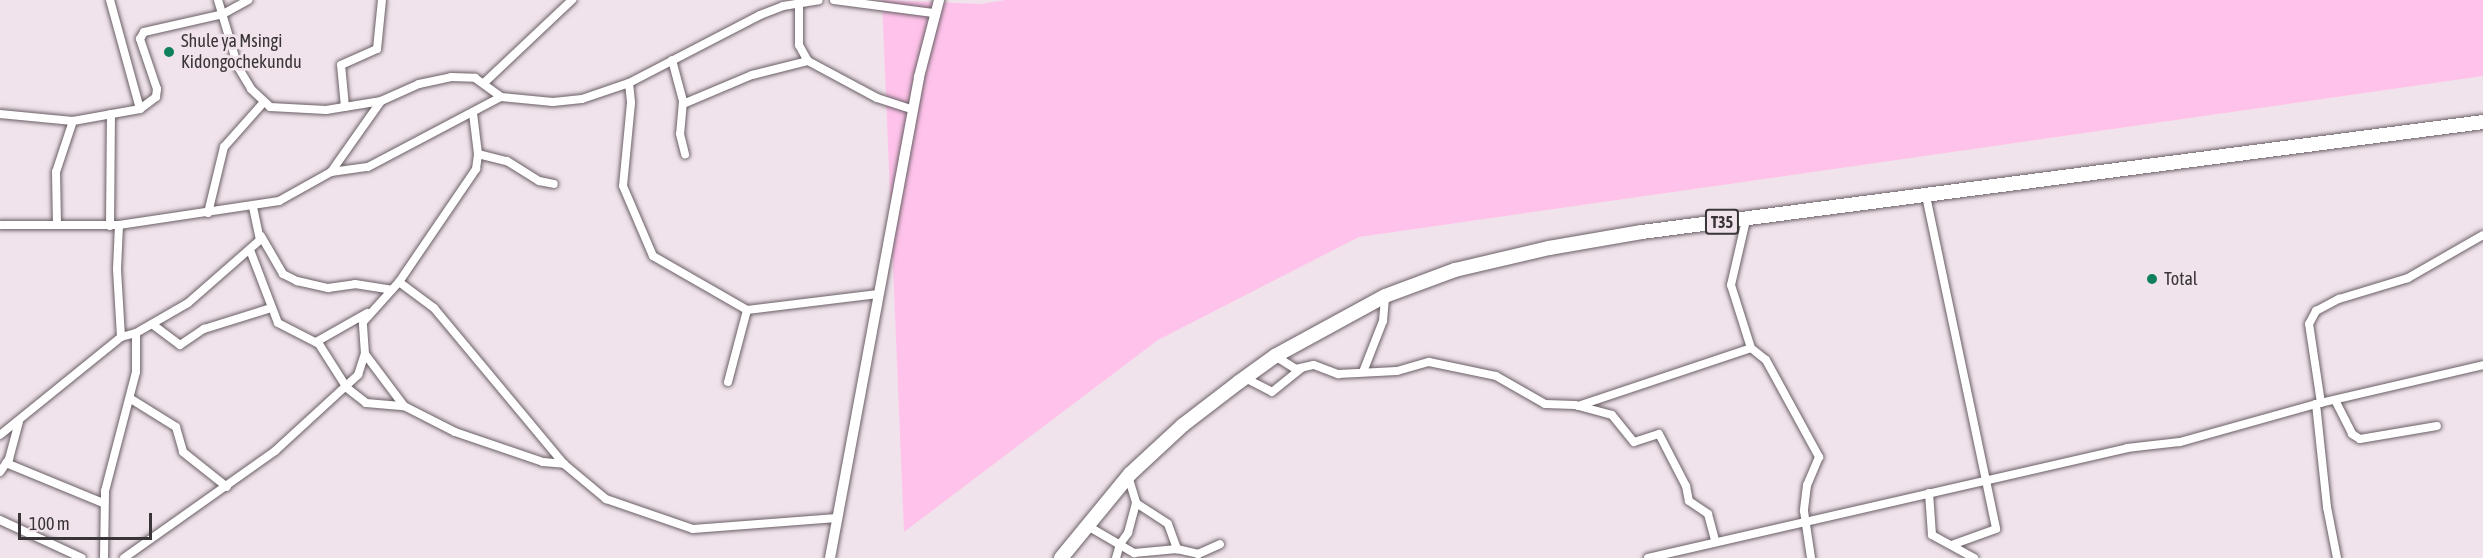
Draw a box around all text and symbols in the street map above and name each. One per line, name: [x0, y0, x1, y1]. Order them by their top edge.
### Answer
place label: Shule ya Msingi Kidongochekundu: [181, 31, 302, 74]
marker: Shule ya Msingi Kidongochekundu: [162, 45, 176, 59]
road number: T35: [1704, 209, 1740, 235]
place label: Total: [2164, 268, 2198, 290]
marker: Total: [2145, 272, 2159, 286]
scale bar: [21, 501, 154, 539]
text: 100 m: [29, 513, 70, 534]

